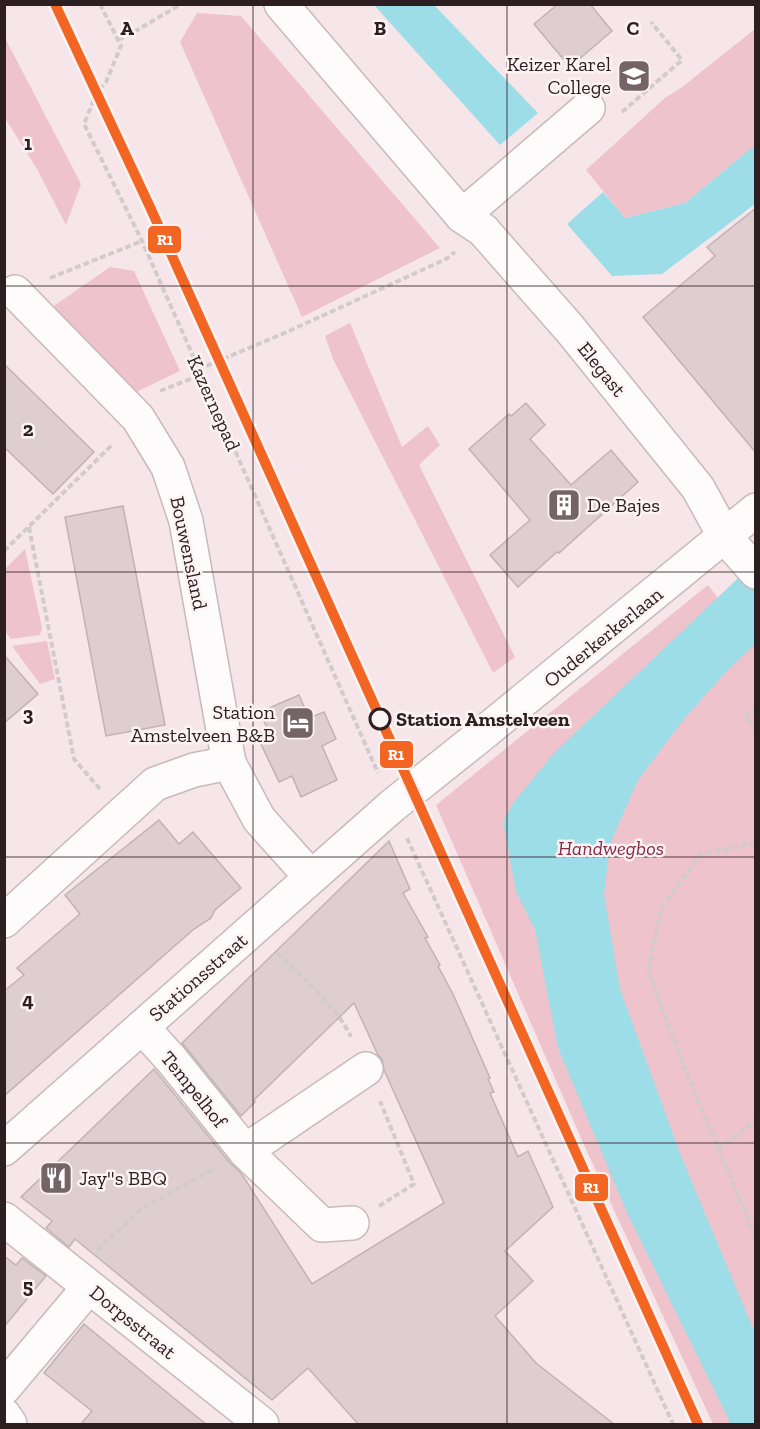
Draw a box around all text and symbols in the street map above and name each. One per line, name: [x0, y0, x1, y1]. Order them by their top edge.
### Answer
text: A: [120, 16, 134, 40]
text: B: [374, 16, 386, 40]
text: C: [627, 16, 640, 40]
place label: Keizer Karel College: [507, 52, 611, 99]
school or university icon: Keizer Karel College: [616, 58, 652, 94]
text: 1: [24, 131, 32, 155]
line badge: R1: [147, 225, 182, 254]
text: R1: [157, 230, 174, 249]
street label: Elegast: [573, 337, 632, 402]
street label: Kazernepad: [182, 351, 246, 455]
text: 2: [23, 417, 34, 441]
building icon: De Bajes: [546, 487, 582, 523]
place label: De Bajes: [587, 493, 660, 517]
street label: Bouwensland: [165, 494, 213, 612]
street label: Ouderkerkerlaan: [539, 581, 668, 692]
place label: Station Amstelveen B&B: [131, 700, 276, 747]
text: 3: [23, 702, 34, 726]
hotel icon: Station Amstelveen B&B: [280, 705, 316, 741]
place label: Station Amstelveen: [396, 707, 570, 731]
marker: Station Amstelveen: [369, 708, 391, 730]
line badge: R1: [379, 740, 414, 769]
text: R1: [388, 745, 405, 764]
park label: Handwegbos: [558, 836, 664, 860]
street label: Stationsstraat: [144, 927, 253, 1026]
text: 4: [22, 988, 34, 1012]
street label: Tempelhof: [156, 1046, 233, 1133]
restaurant icon: Jay''s BBQ: [38, 1160, 74, 1196]
place label: Jay''s BBQ: [79, 1166, 167, 1190]
line badge: R1: [574, 1173, 609, 1202]
text: R1: [583, 1178, 600, 1197]
text: 5: [23, 1274, 33, 1298]
street label: Dorpsstraat: [85, 1280, 181, 1364]

